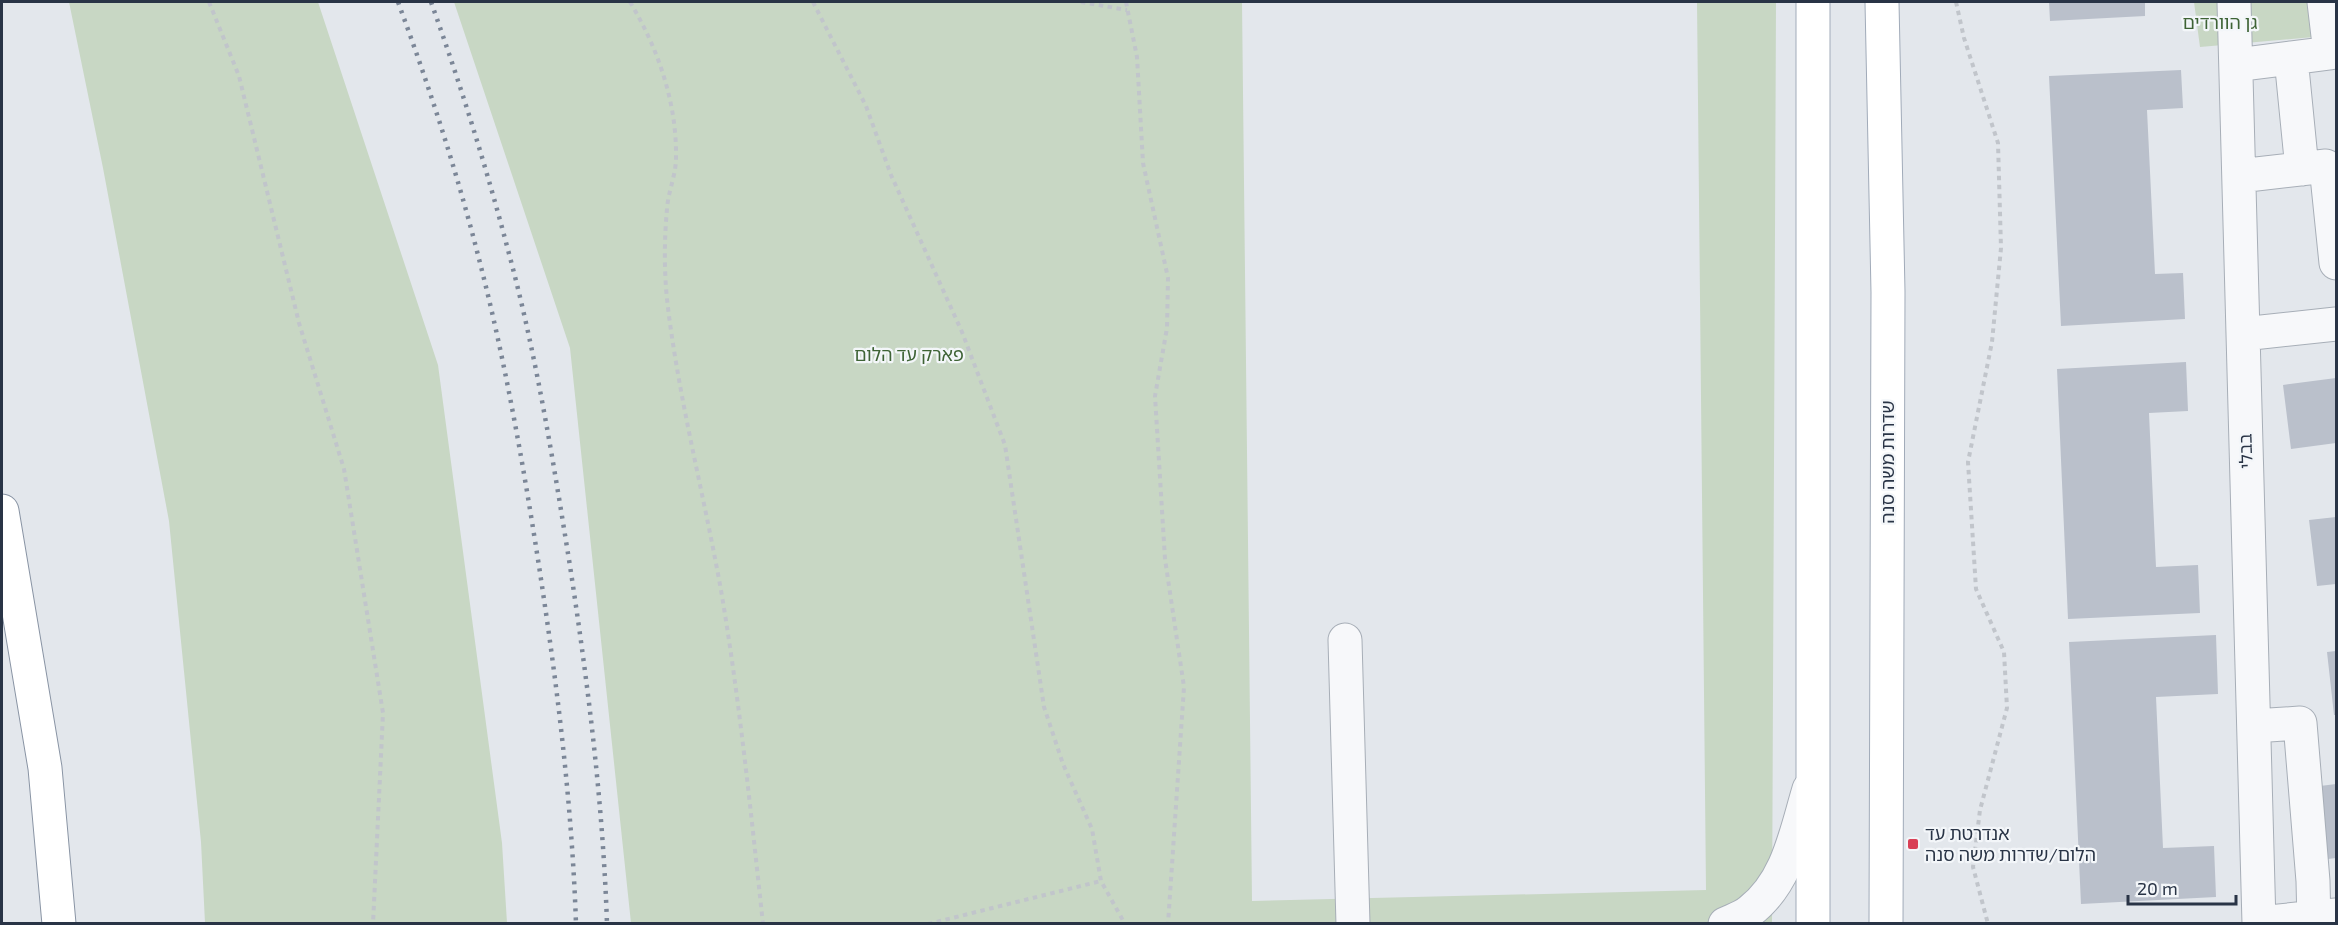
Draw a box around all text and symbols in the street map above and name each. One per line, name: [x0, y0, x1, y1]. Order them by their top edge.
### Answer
park label: גן הוורדים: [2183, 11, 2258, 33]
park label: פארק עד הלום: [854, 343, 964, 365]
street label: שדרות משה סנה: [1876, 400, 1898, 524]
street label: בבלי: [2233, 433, 2257, 469]
place label: אנדרטת עד הלום/שדרות משה סנה: [1925, 822, 2096, 865]
marker: אנדרטת עד הלום/שדרות משה סנה: [1906, 837, 1920, 851]
scale bar: [2128, 868, 2236, 906]
text: 20 m: [2137, 877, 2178, 899]

